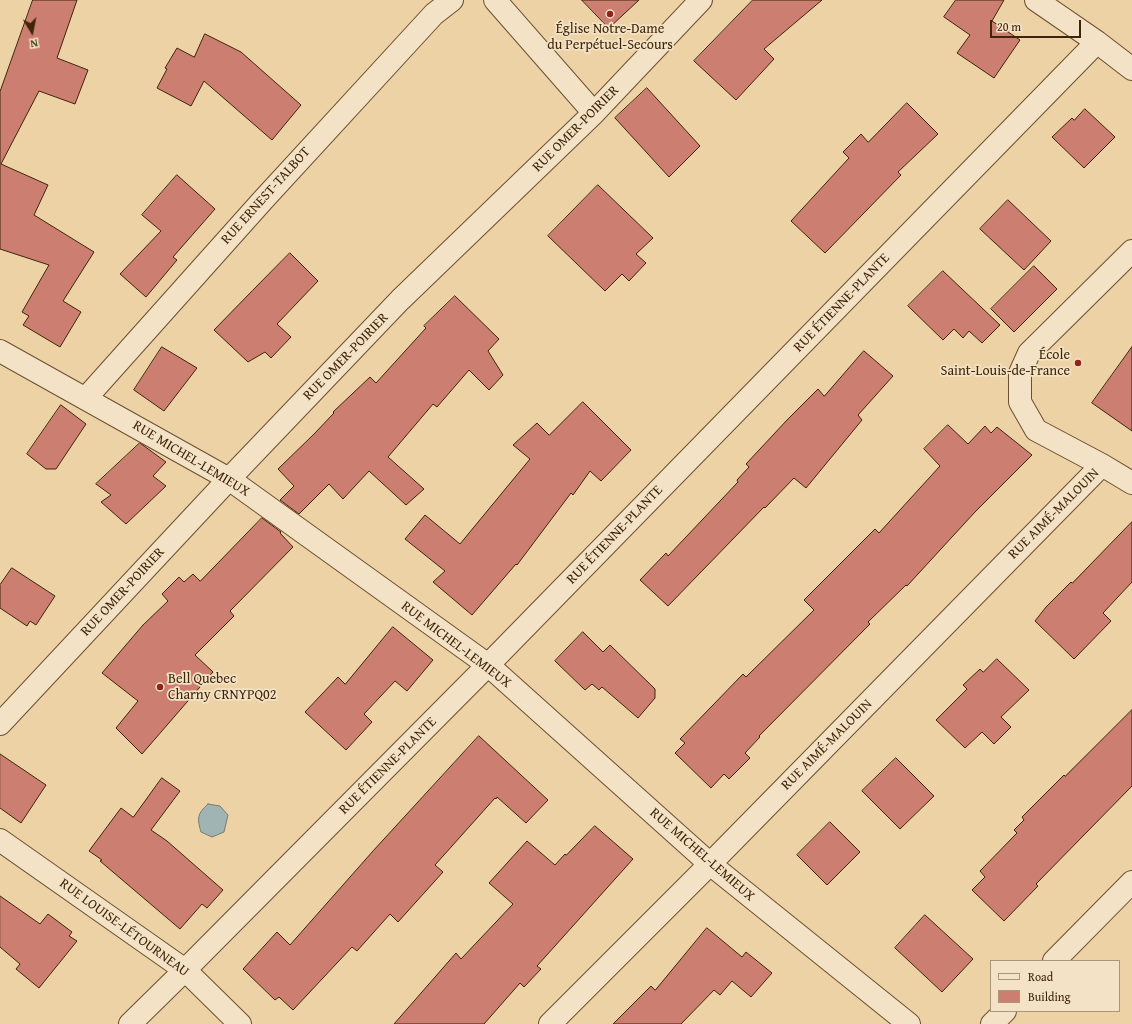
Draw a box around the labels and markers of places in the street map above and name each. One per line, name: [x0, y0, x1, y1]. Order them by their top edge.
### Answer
marker: Église Notre-Dame du Perpétuel-Secours: [605, 9, 615, 19]
place label: Église Notre-Dame du Perpétuel-Secours: [547, 21, 673, 54]
place label: École Saint-Louis-de-France: [941, 347, 1070, 380]
marker: École Saint-Louis-de-France: [1073, 358, 1083, 368]
place label: Bell Quebec Charny CRNYPQ02: [168, 671, 277, 704]
marker: Bell Quebec Charny CRNYPQ02: [155, 682, 165, 692]

